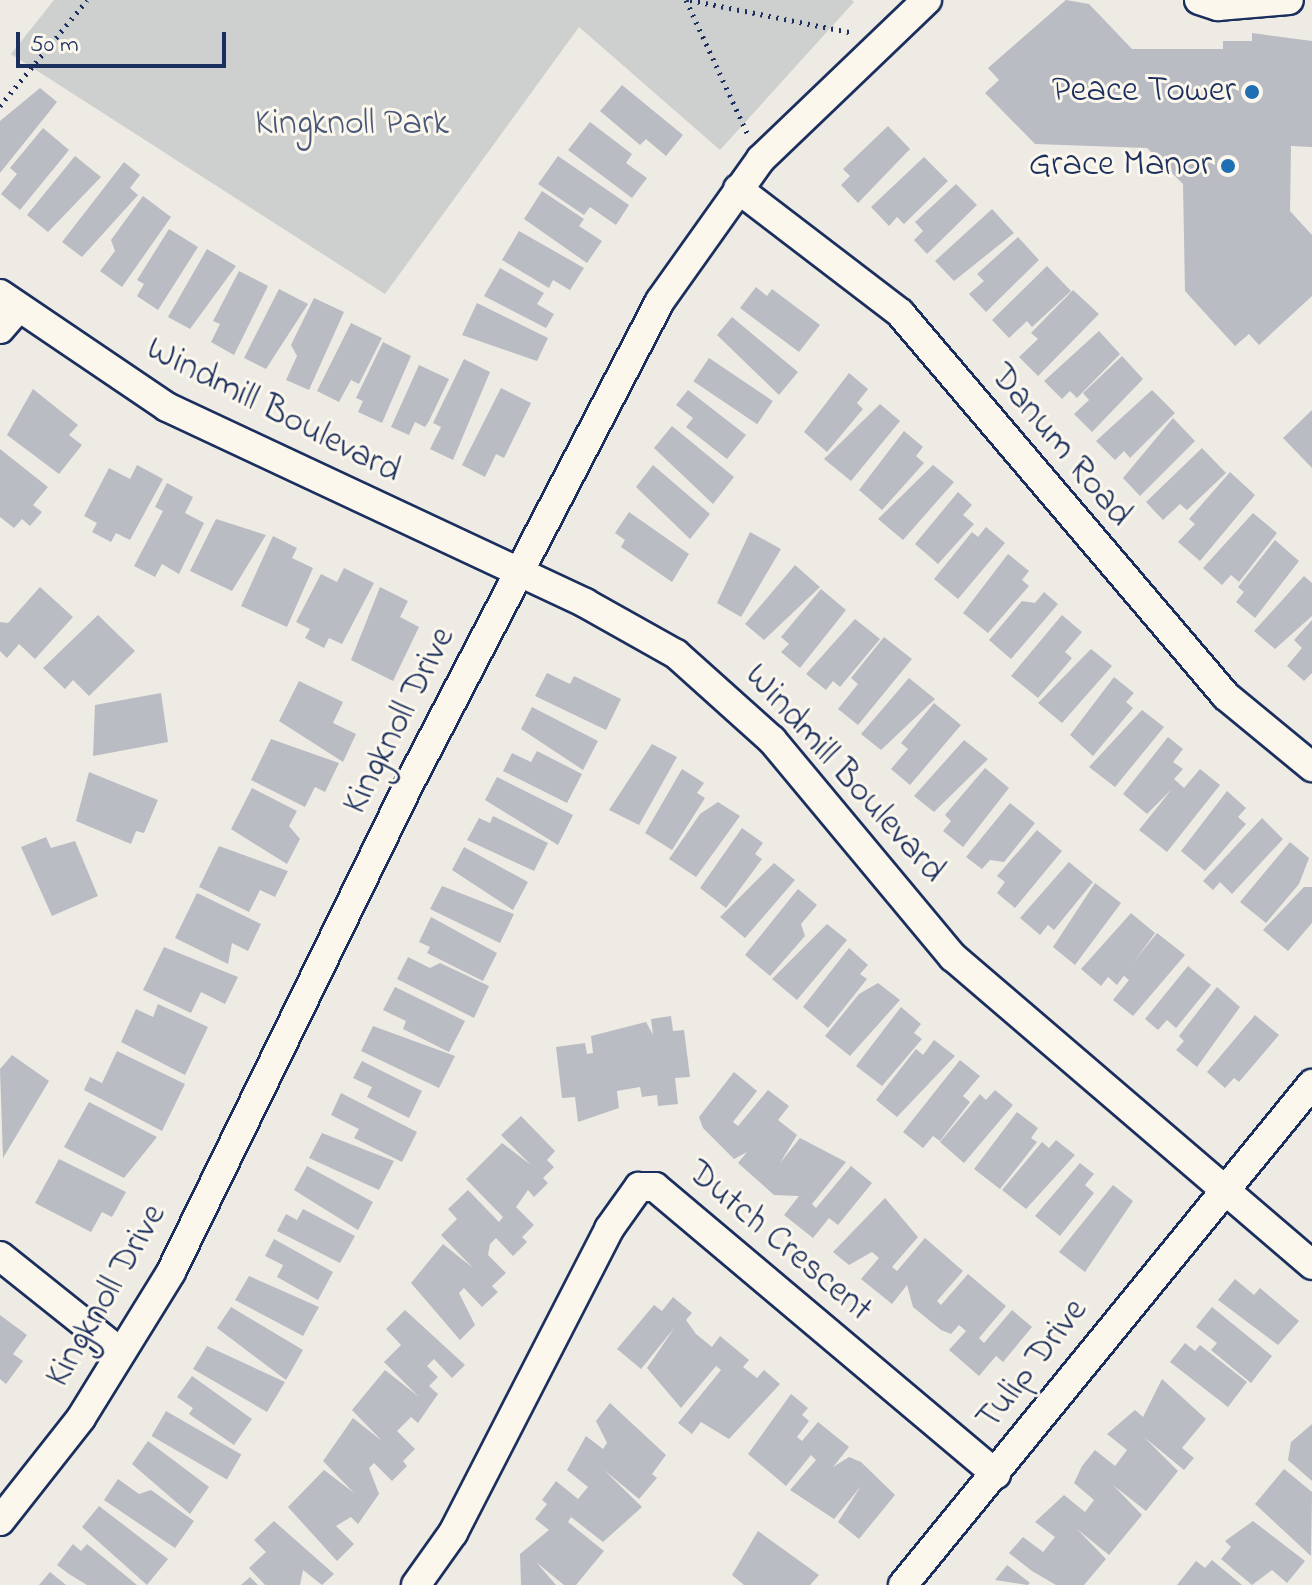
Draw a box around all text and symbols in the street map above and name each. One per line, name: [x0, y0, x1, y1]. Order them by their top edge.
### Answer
scale bar: [20, 16, 230, 66]
text: 50 m: [30, 28, 79, 63]
place label: Peace Tower: [1052, 70, 1236, 114]
marker: Peace Tower: [1243, 83, 1261, 101]
park label: Kingknoll Park: [255, 103, 449, 147]
place label: Grace Manor: [1029, 144, 1212, 188]
marker: Grace Manor: [1219, 157, 1237, 175]
street label: Windmill Boulevard: [138, 328, 408, 494]
street label: Danum Road: [979, 356, 1141, 536]
street label: Kingknoll Drive: [334, 620, 466, 822]
street label: Windmill Boulevard: [734, 656, 954, 892]
street label: Dutch Crescent: [678, 1152, 880, 1332]
street label: Kingknoll Drive: [37, 1197, 177, 1395]
street label: Tulip Drive: [968, 1291, 1098, 1439]

